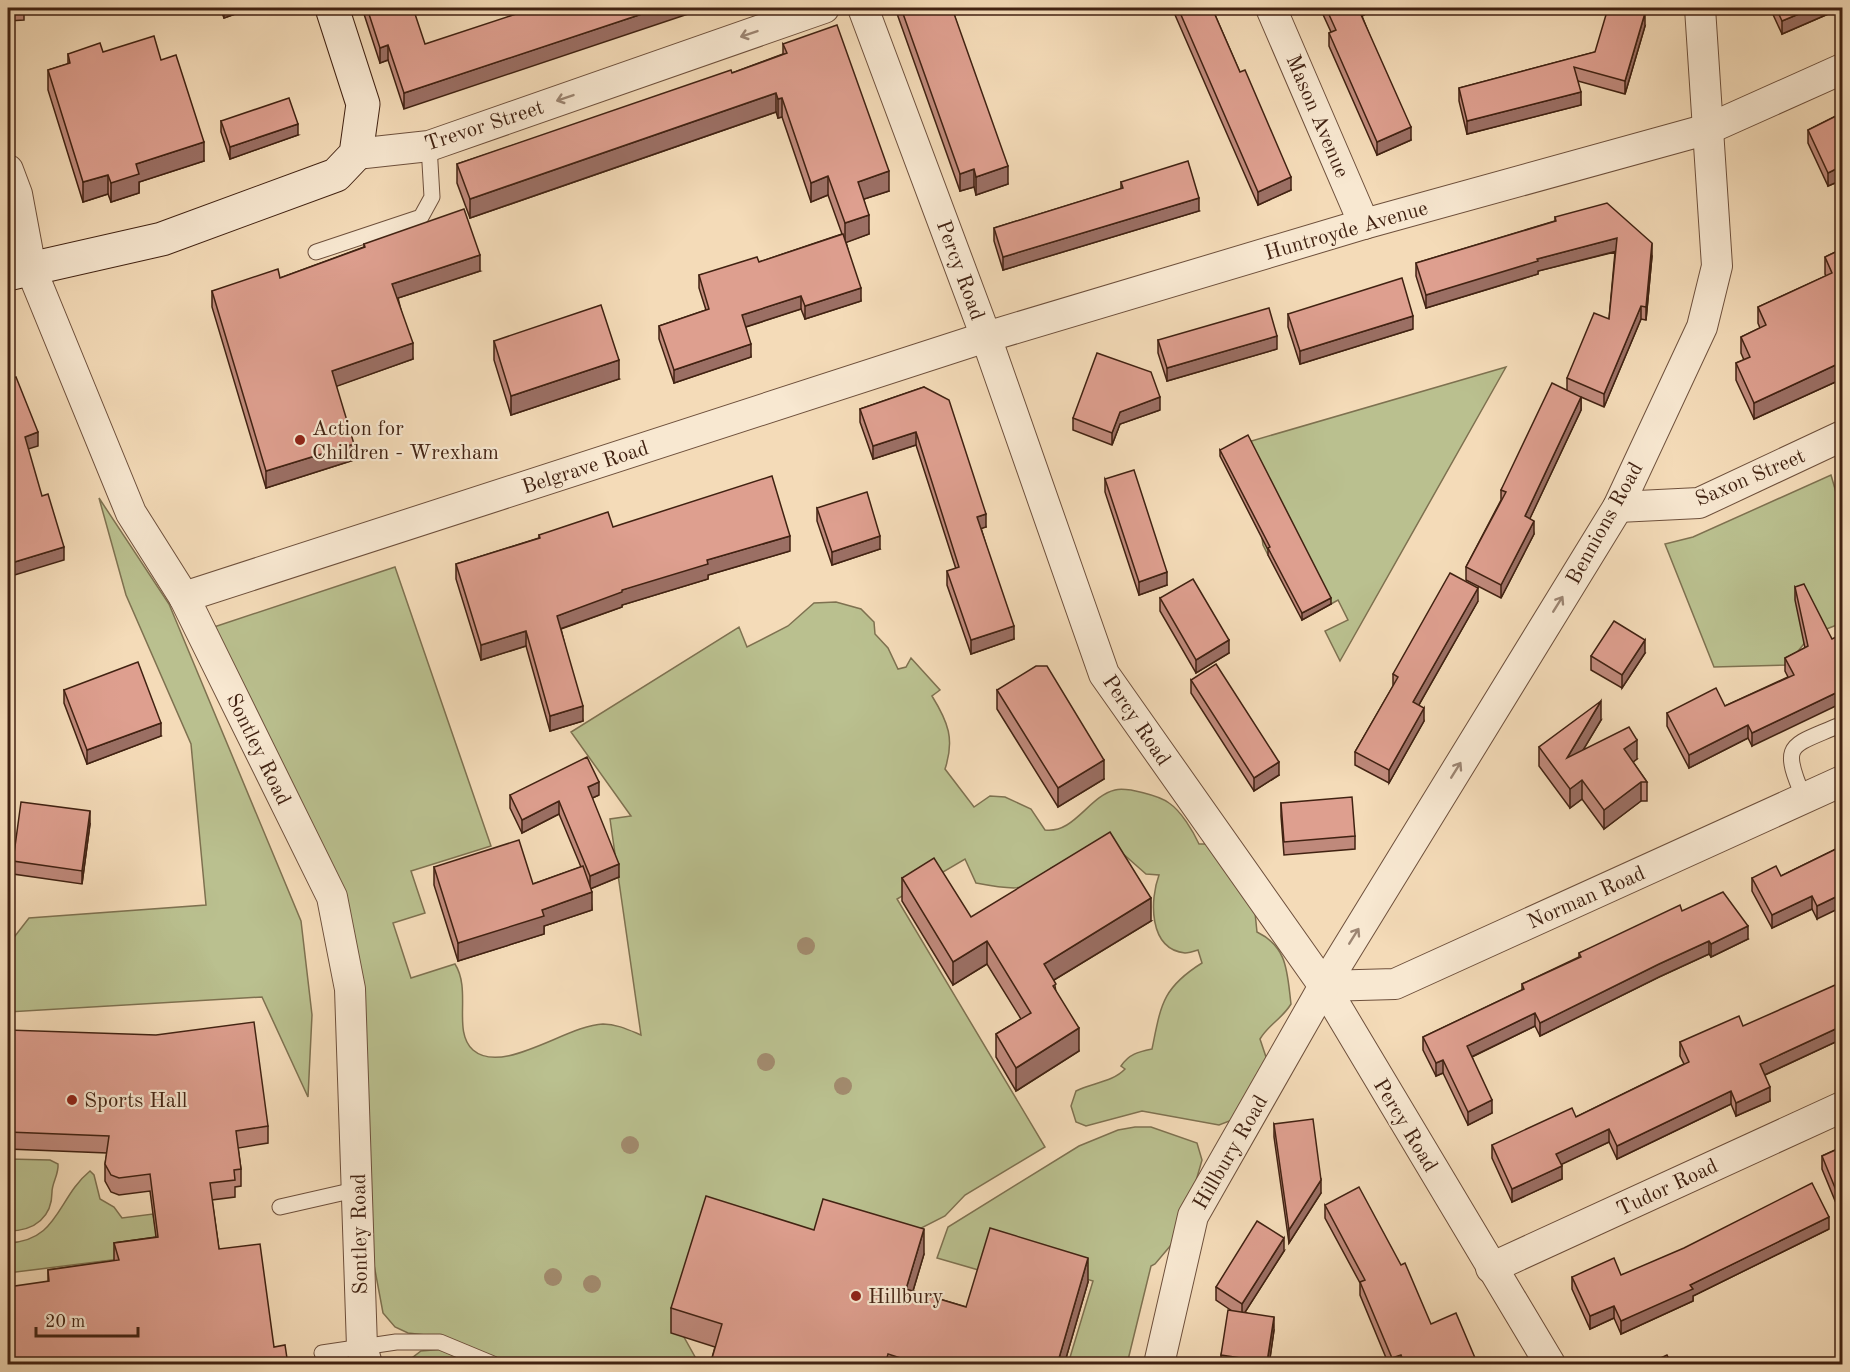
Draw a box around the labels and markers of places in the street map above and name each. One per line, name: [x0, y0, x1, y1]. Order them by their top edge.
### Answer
place label: Action for Children - Wrexham: [312, 419, 499, 464]
marker: Action for Children - Wrexham: [293, 433, 307, 447]
place label: Sports Hall: [84, 1091, 188, 1112]
marker: Sports Hall: [65, 1093, 79, 1107]
place label: Hillbury: [868, 1287, 943, 1308]
marker: Hillbury: [849, 1289, 863, 1303]

